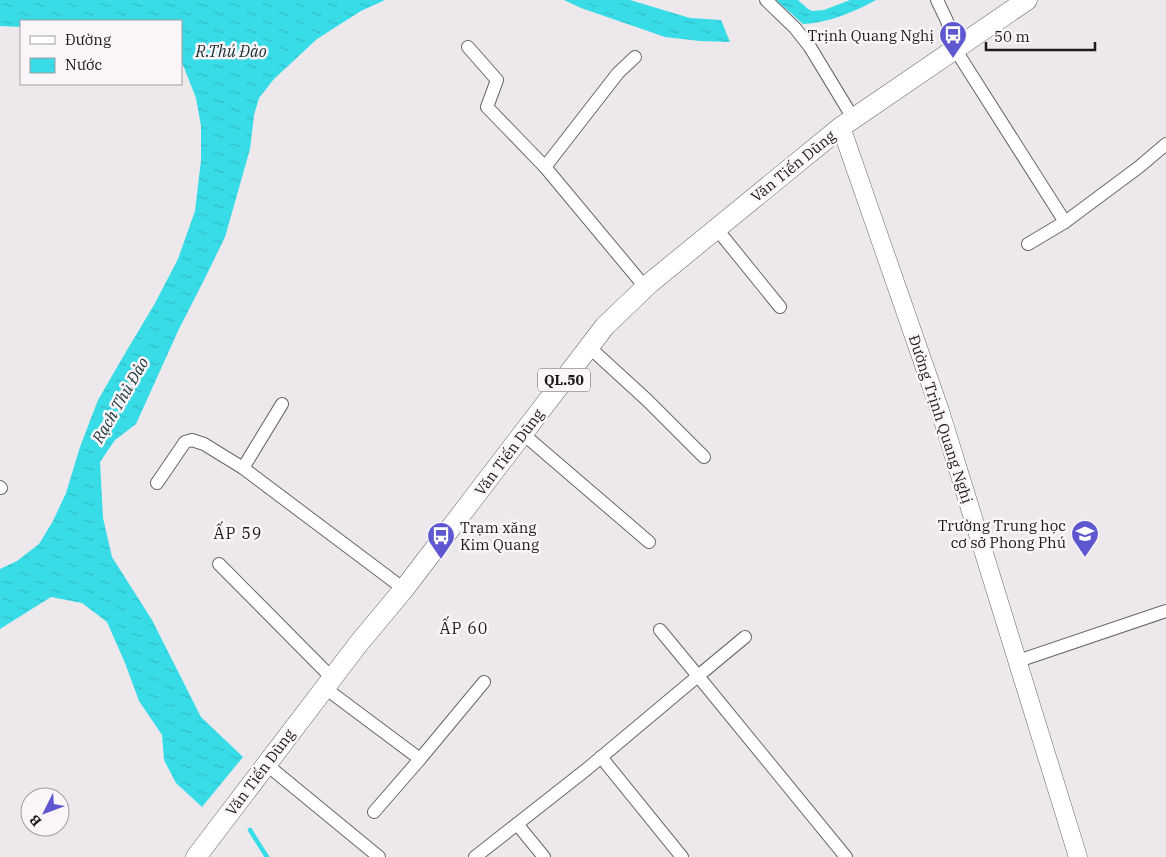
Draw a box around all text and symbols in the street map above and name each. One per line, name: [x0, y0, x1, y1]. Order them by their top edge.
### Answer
legend: [20, 20, 182, 85]
bus stop icon: Trịnh Quang Nghị: [938, 20, 968, 59]
scale bar: [986, 20, 1095, 52]
place label: Trịnh Quang Nghị: [808, 26, 934, 45]
text: 50 m: [994, 27, 1030, 46]
text: Đường: [65, 30, 111, 49]
water label: R.Thú Đào: [194, 41, 267, 61]
text: Nước: [65, 55, 103, 74]
street label: Văn Tiến Dũng: [747, 126, 839, 206]
street label: Đường Trịnh Quang Nghị: [905, 332, 977, 506]
water label: Rạch Thủ Đảo: [87, 353, 153, 447]
road number: QL.50: [538, 368, 590, 392]
street label: Văn Tiến Dũng: [470, 405, 548, 499]
place label: Trường Trung học cơ sở Phong Phú: [938, 516, 1066, 552]
place label: Trạm xăng Kim Quang: [460, 518, 539, 554]
school or university icon: Trường Trung học cơ sở Phong Phú: [1070, 519, 1100, 558]
district label: ẤP 59: [214, 521, 262, 543]
bus stop icon: Trạm xăng Kim Quang: [426, 521, 456, 560]
district label: ẤP 60: [440, 616, 488, 638]
street label: Văn Tiến Dũng: [221, 725, 299, 819]
north arrow: [20, 787, 70, 837]
text: B: [25, 811, 45, 830]

